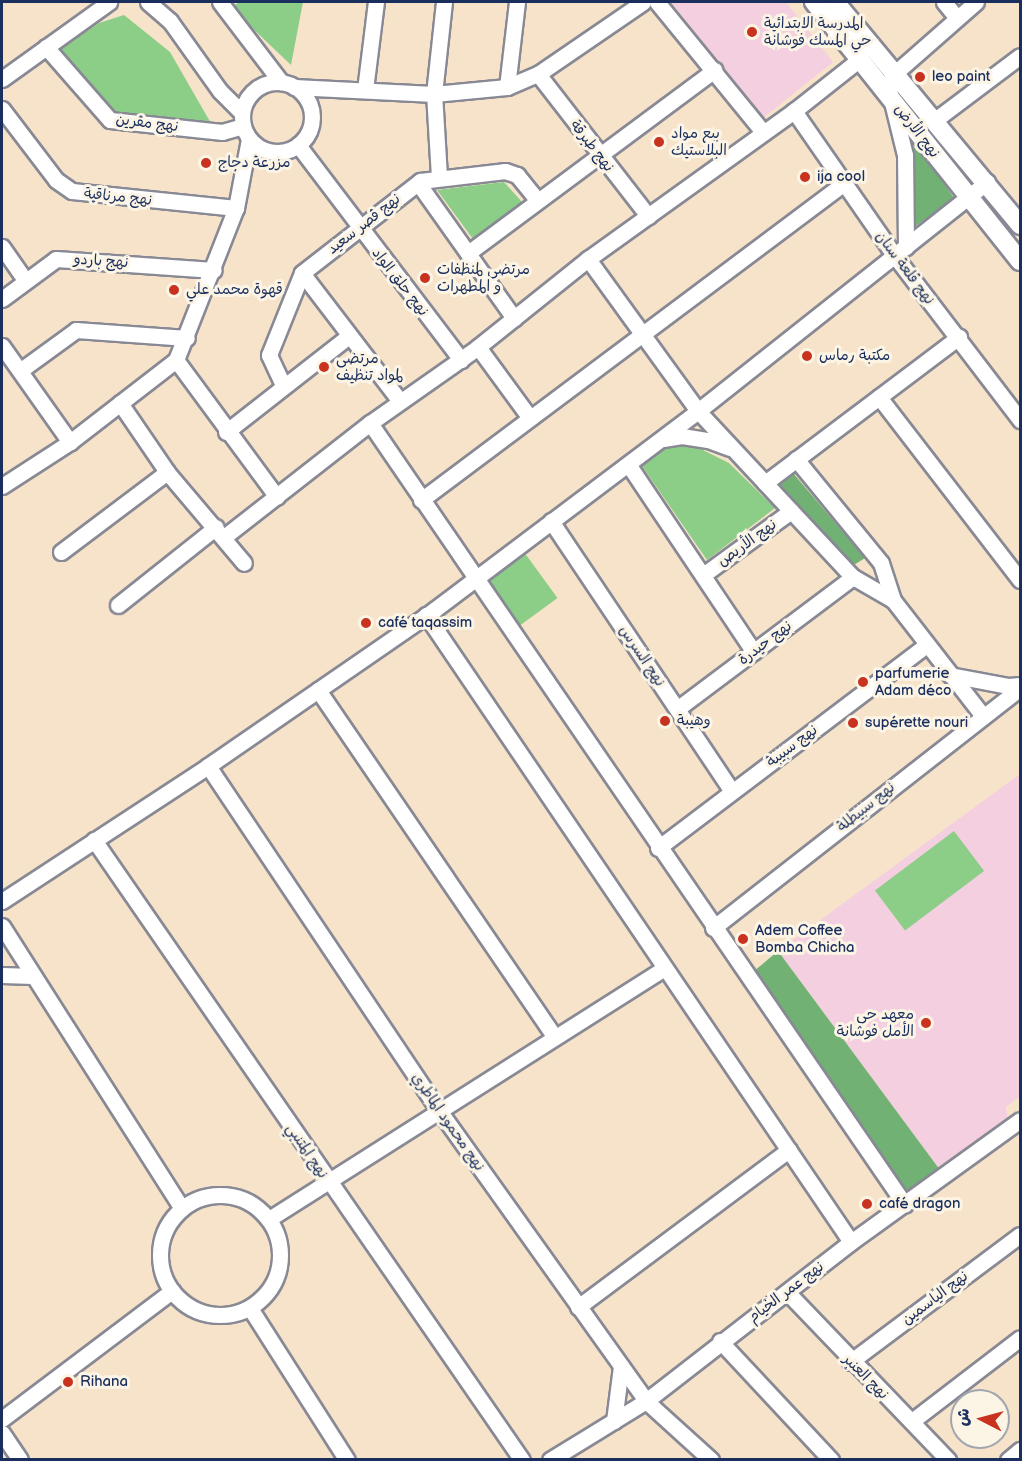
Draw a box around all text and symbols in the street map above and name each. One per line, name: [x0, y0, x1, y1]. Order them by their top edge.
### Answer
place label: المدرسة الابتدائية حي المسك فوشانة: [764, 14, 872, 49]
marker: المدرسة الابتدائية حي المسك فوشانة: [745, 25, 759, 39]
place label: leo paint: [932, 68, 990, 86]
marker: leo paint: [913, 70, 927, 84]
street label: نهج الأرض: [890, 101, 944, 161]
street label: نهج مقرين: [115, 110, 179, 136]
street label: نهج طبرقة: [566, 116, 618, 176]
place label: بيع مواد البلاستيك: [671, 124, 727, 159]
marker: بيع مواد البلاستيك: [652, 135, 666, 149]
place label: مزرعة دجاج: [218, 154, 291, 172]
marker: مزرعة دجاج: [199, 156, 213, 170]
place label: ija cool: [817, 168, 865, 186]
marker: ija cool: [798, 170, 812, 184]
street label: نهج مرناقية: [83, 184, 153, 210]
street label: نهج قصر سعيد: [324, 190, 404, 258]
street label: نهج قلعة سنان: [872, 228, 938, 308]
street label: نهج حلق الواد: [368, 244, 432, 320]
street label: نهج باردو: [73, 250, 129, 272]
place label: مرتضى لمنظفات و المطهرات: [437, 260, 530, 295]
marker: مرتضى لمنظفات و المطهرات: [418, 271, 432, 285]
place label: قهوة محمد علي: [186, 281, 283, 299]
marker: قهوة محمد علي: [167, 283, 181, 297]
place label: مكتبة رماس: [819, 347, 890, 365]
place label: مرتضى لمواد تنظيف: [336, 349, 403, 384]
marker: مكتبة رماس: [800, 349, 814, 363]
marker: مرتضى لمواد تنظيف: [317, 360, 331, 374]
street label: نهج الأريص: [714, 515, 780, 571]
place label: café taqassim: [378, 614, 472, 632]
marker: café taqassim: [359, 616, 373, 630]
street label: نهج حيدرة: [735, 617, 795, 669]
street label: نهج السرس: [615, 622, 669, 690]
place label: parfumerie Adam déco: [875, 664, 952, 699]
marker: parfumerie Adam déco: [856, 675, 870, 689]
place label: وهيبة: [677, 712, 711, 730]
marker: وهيبة: [658, 714, 672, 728]
place label: supérette nouri: [865, 714, 968, 732]
marker: supérette nouri: [846, 716, 860, 730]
street label: نهج سبيبة: [763, 721, 821, 771]
street label: نهج سبيطلة: [833, 778, 899, 836]
place label: Adem Coffee Bomba Chicha: [755, 921, 855, 956]
marker: Adem Coffee Bomba Chicha: [736, 932, 750, 946]
place label: معهد حي الأمل فوشانة: [837, 1005, 914, 1040]
marker: معهد حي الأمل فوشانة: [919, 1016, 933, 1030]
street label: نهج محمود الماطري: [407, 1069, 489, 1175]
street label: نهج المتنبي: [282, 1120, 332, 1182]
place label: café dragon: [879, 1195, 960, 1213]
marker: café dragon: [860, 1197, 874, 1211]
street label: نهج عمر الخيام: [744, 1258, 828, 1326]
street label: نهج الياسمين: [898, 1267, 972, 1329]
street label: نهج العنبر: [840, 1351, 892, 1403]
place label: Rihana: [80, 1373, 128, 1391]
marker: Rihana: [61, 1375, 75, 1389]
north arrow: [950, 1389, 1010, 1449]
text: ش: [953, 1408, 974, 1427]

